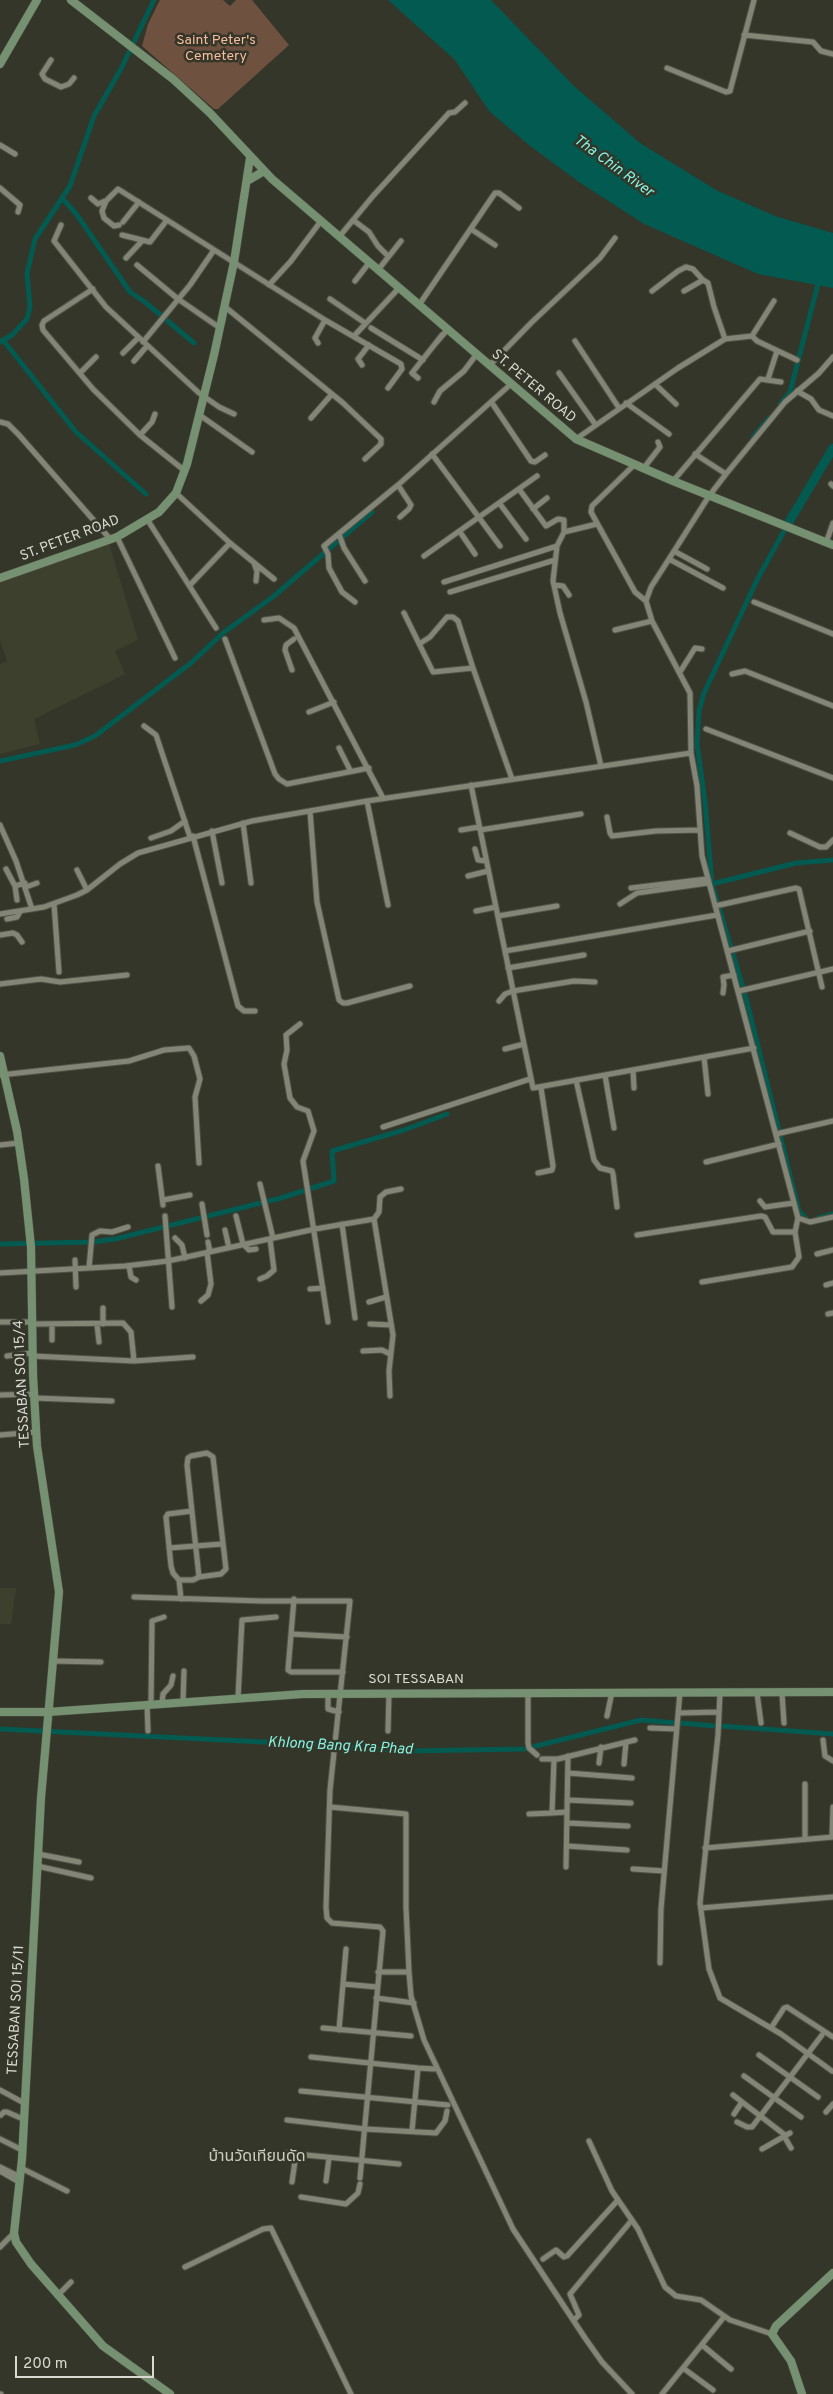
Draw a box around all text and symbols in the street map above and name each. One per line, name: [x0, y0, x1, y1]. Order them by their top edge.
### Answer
park label: Saint Peter's Cemetery: [176, 33, 256, 65]
water label: Tha Chin River: [570, 132, 656, 202]
street label: ST. PETER ROAD: [487, 347, 579, 427]
street label: ST. PETER ROAD: [18, 512, 122, 566]
street label: TESSABAN SOI 15/4: [11, 1319, 35, 1449]
street label: SOI TESSABAN: [368, 1672, 464, 1688]
water label: Khlong Bang Kra Phad: [267, 1734, 413, 1760]
street label: TESSABAN SOI 15/11: [5, 1945, 29, 2075]
district label: บ้านวัดเทียนดัด: [208, 2148, 306, 2168]
scale bar: [18, 2346, 156, 2378]
text: 200 m: [23, 2355, 68, 2374]

